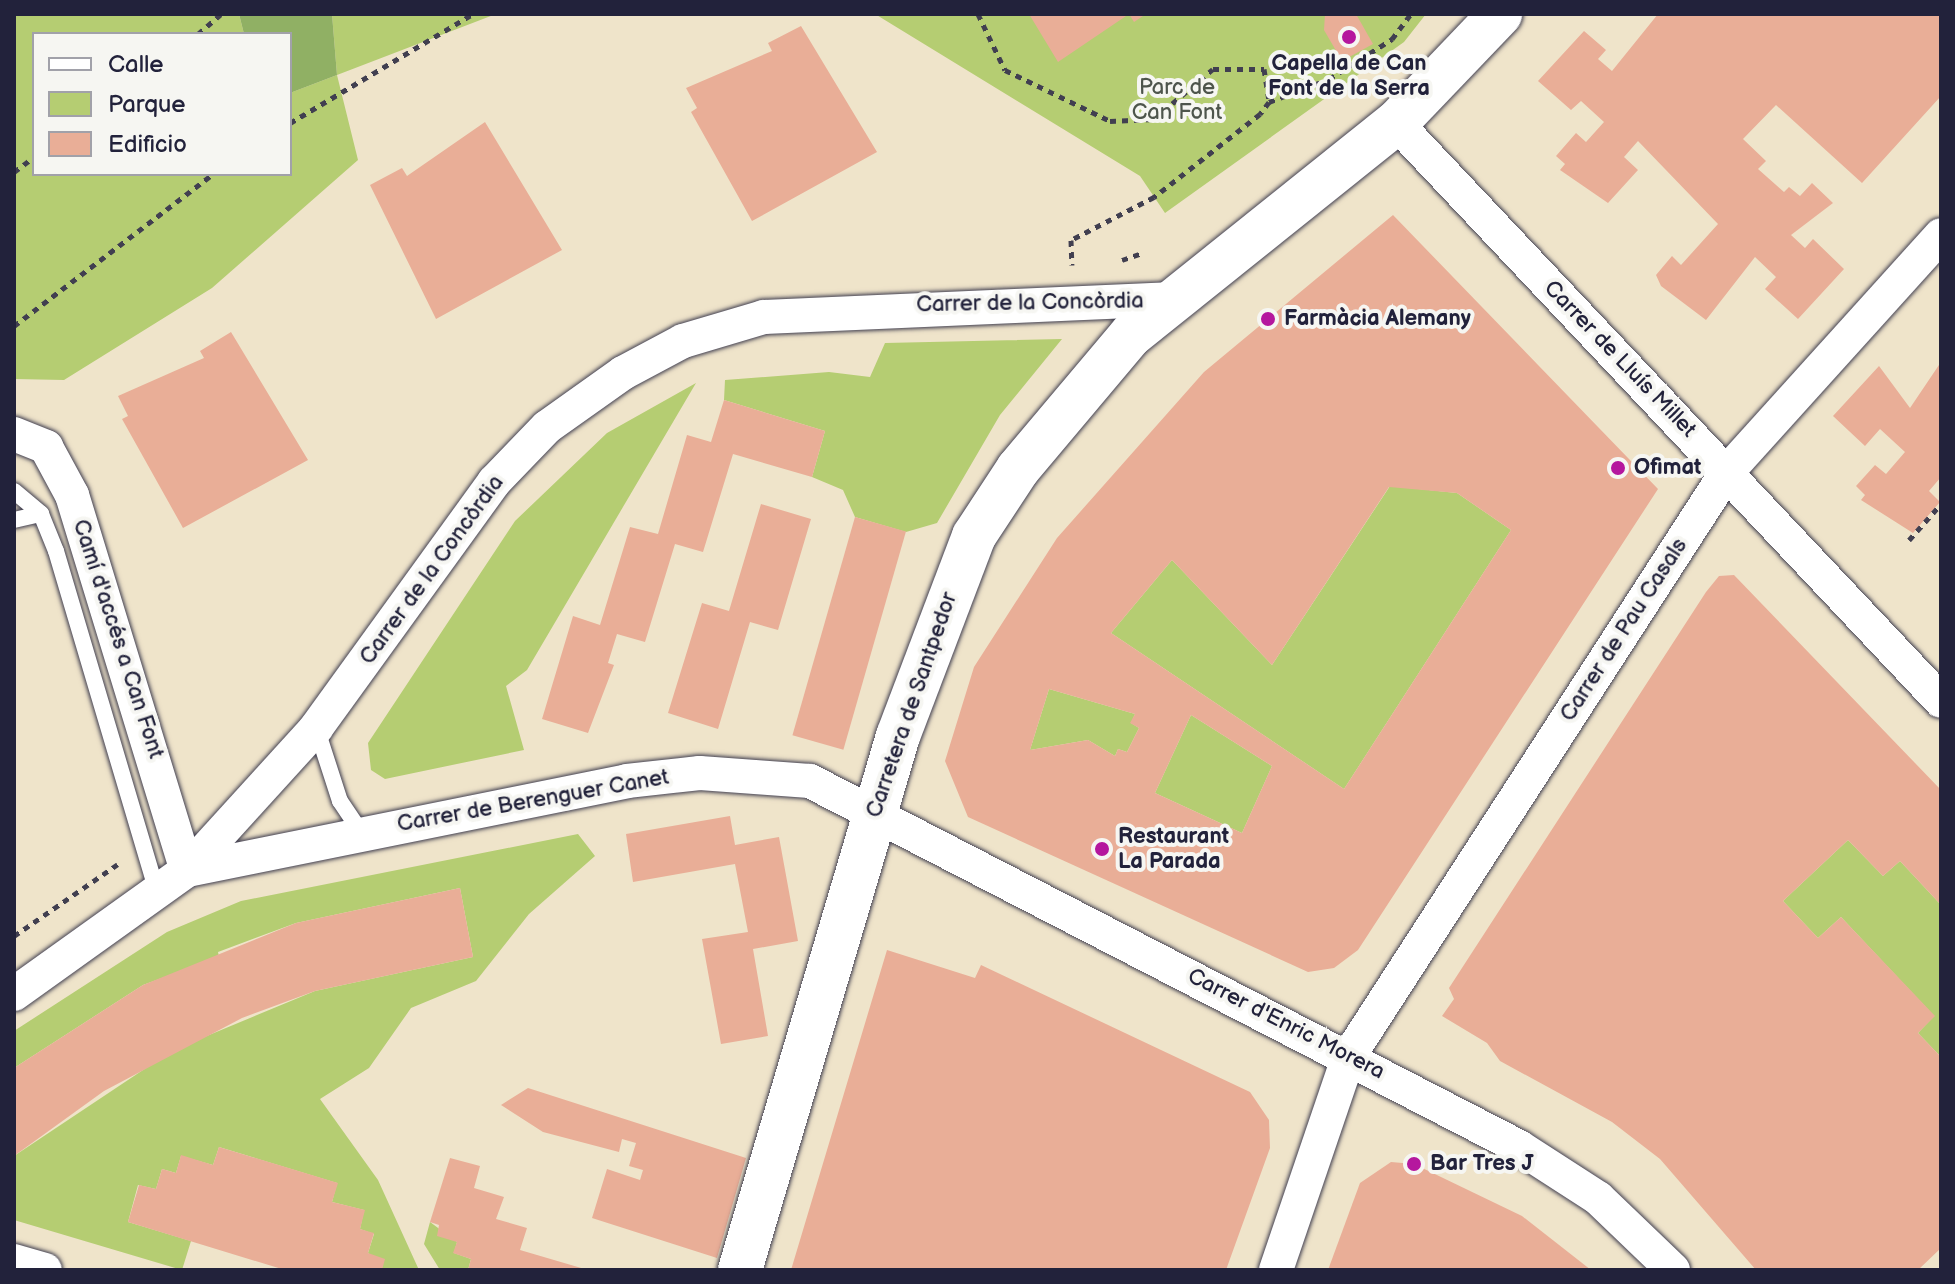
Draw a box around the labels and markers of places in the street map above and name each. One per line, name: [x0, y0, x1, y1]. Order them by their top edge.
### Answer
marker: Capella de Can Font de la Serra: [1340, 28, 1358, 46]
place label: Capella de Can Font de la Serra: [1268, 50, 1430, 102]
place label: Farmàcia Alemany: [1284, 306, 1471, 332]
marker: Farmàcia Alemany: [1259, 310, 1277, 328]
place label: Ofimat: [1634, 455, 1701, 481]
marker: Ofimat: [1609, 459, 1627, 477]
place label: Restaurant La Parada: [1118, 823, 1229, 874]
marker: Restaurant La Parada: [1093, 840, 1111, 858]
place label: Bar Tres J: [1430, 1151, 1534, 1177]
marker: Bar Tres J: [1405, 1155, 1423, 1173]

